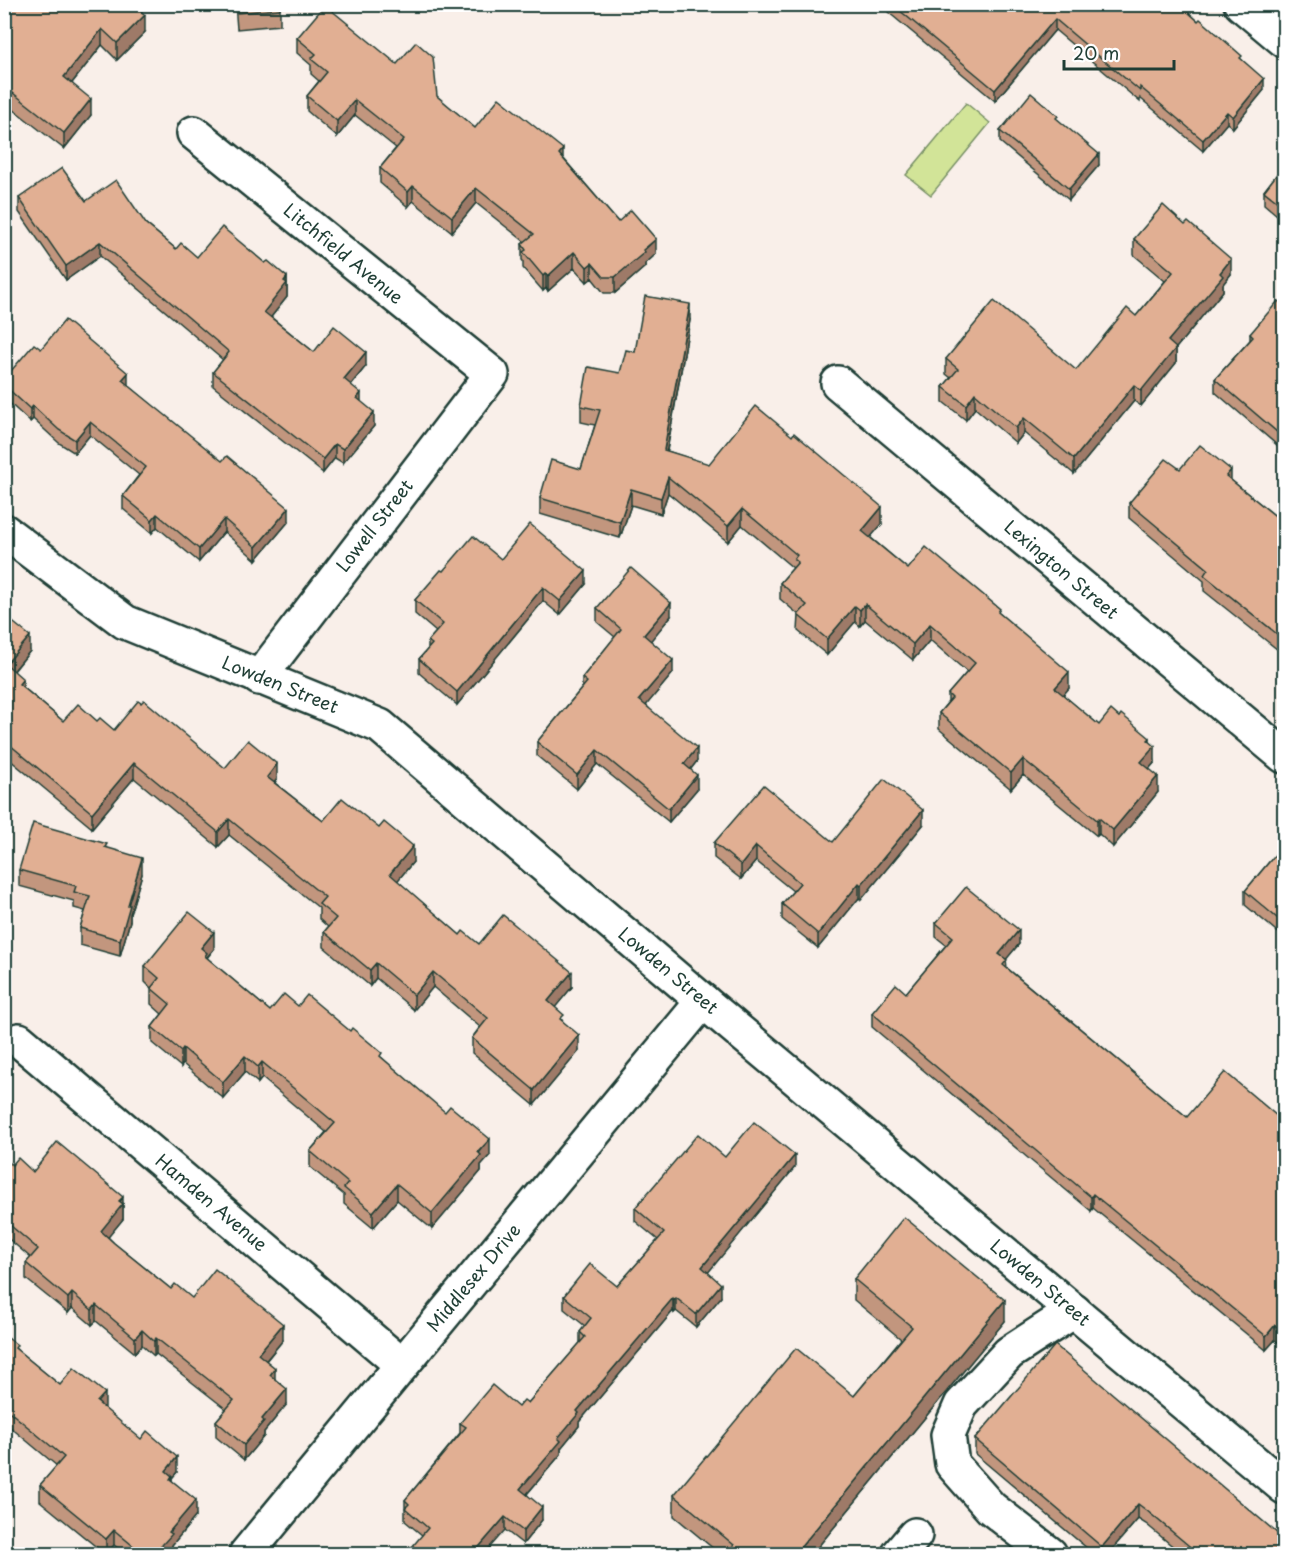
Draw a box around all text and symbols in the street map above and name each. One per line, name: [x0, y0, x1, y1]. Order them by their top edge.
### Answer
scale bar: [1064, 33, 1174, 71]
text: 20 m: [1073, 39, 1119, 66]
street label: Litchfield Avenue: [278, 196, 410, 310]
street label: Lowell Street: [329, 473, 419, 577]
street label: Lexington Street: [999, 513, 1125, 625]
street label: Lowden Street: [218, 648, 343, 719]
street label: Lowden Street: [613, 920, 725, 1020]
street label: Hamden Avenue: [150, 1147, 274, 1257]
street label: Middlesex Drive: [419, 1217, 527, 1337]
street label: Lowden Street: [985, 1232, 1097, 1332]

